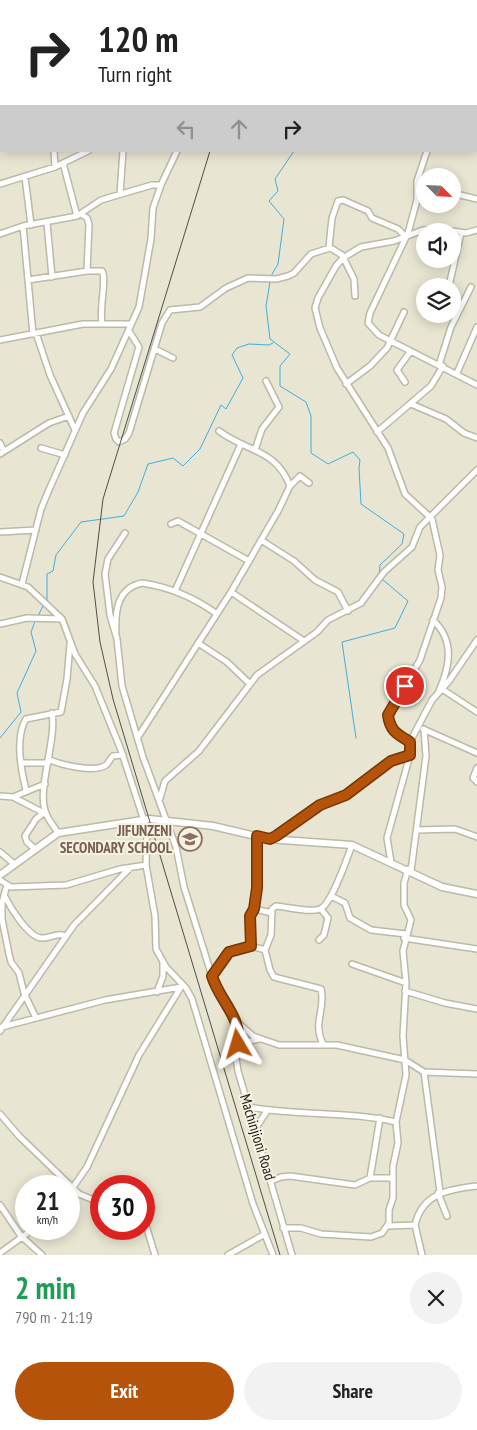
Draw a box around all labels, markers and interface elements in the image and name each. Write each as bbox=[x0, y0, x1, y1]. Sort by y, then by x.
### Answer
text: 120 m bbox=[98, 16, 179, 62]
icon: right bbox=[15, 20, 80, 85]
text: Turn right bbox=[98, 60, 172, 88]
icon: left bbox=[172, 115, 200, 143]
icon: ahead bbox=[225, 115, 253, 143]
icon: right bbox=[278, 115, 306, 143]
north arrow bbox=[416, 168, 461, 212]
map controls bbox=[416, 168, 461, 323]
button: sound bbox=[416, 223, 461, 268]
button: layers bbox=[416, 278, 461, 323]
pin bbox=[384, 665, 426, 707]
icon: arrive bbox=[391, 672, 419, 700]
place label: JIFUNZENI SECONDARY SCHOOL bbox=[60, 821, 173, 857]
school or university icon: JIFUNZENI SECONDARY SCHOOL bbox=[177, 826, 203, 852]
position arrow bbox=[211, 1017, 263, 1069]
street label: Machinjioni Road bbox=[236, 1092, 280, 1182]
speed limit sign: 30 bbox=[90, 1175, 155, 1240]
text: 21 bbox=[36, 1185, 59, 1217]
text: km/h bbox=[37, 1212, 58, 1227]
text: 2 min bbox=[15, 1268, 76, 1307]
button: close bbox=[410, 1272, 462, 1324]
text: 790 m · 21:19 bbox=[15, 1307, 93, 1327]
button: Exit bbox=[15, 1362, 234, 1420]
button: Share bbox=[244, 1362, 462, 1420]

